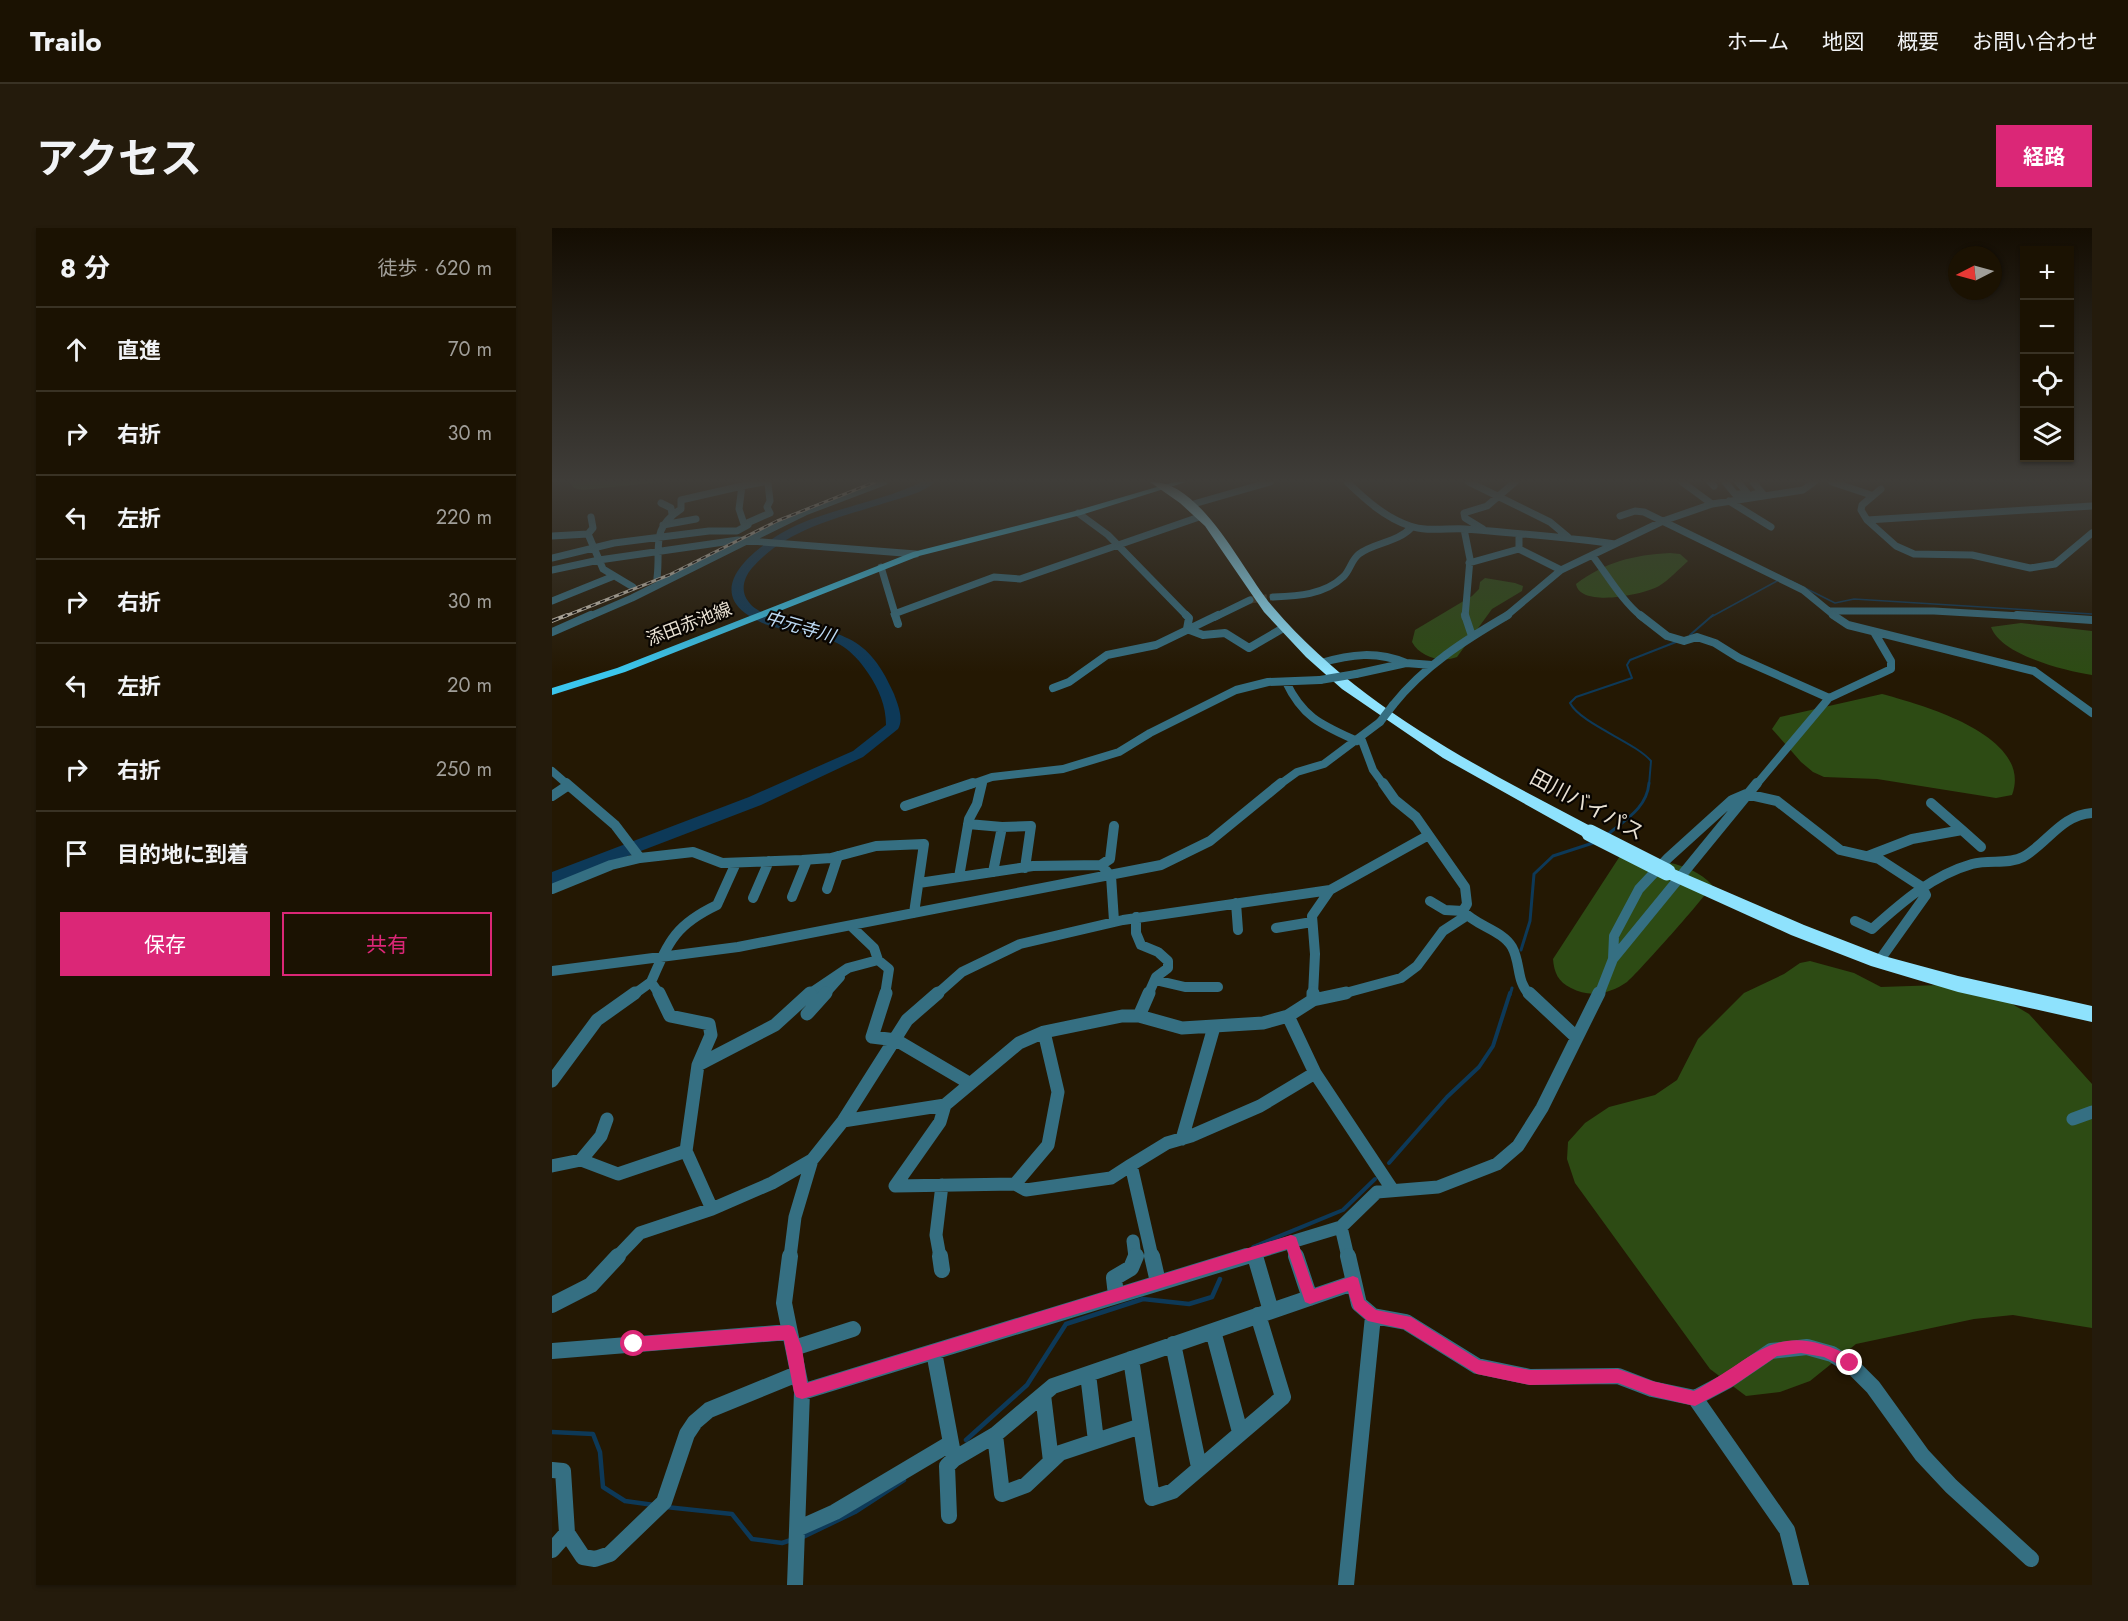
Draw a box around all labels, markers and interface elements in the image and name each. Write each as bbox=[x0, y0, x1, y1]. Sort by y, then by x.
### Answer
text: Trailo bbox=[30, 21, 102, 62]
text: ホーム bbox=[1727, 27, 1789, 57]
text: 地図 bbox=[1822, 27, 1864, 57]
text: 概要 bbox=[1897, 27, 1939, 57]
text: お問い合わせ bbox=[1972, 27, 2098, 57]
button: 経路 bbox=[1996, 125, 2092, 187]
text: アクセス bbox=[36, 128, 202, 189]
north arrow bbox=[1948, 246, 2002, 300]
map controls bbox=[2020, 246, 2074, 462]
button: + bbox=[2020, 246, 2074, 300]
text: 8 分 bbox=[60, 249, 110, 287]
text: 徒歩 · 620 m bbox=[378, 254, 492, 283]
button: − bbox=[2020, 300, 2074, 354]
icon: ahead bbox=[60, 333, 93, 366]
text: 直進 bbox=[117, 334, 161, 366]
text: 70 m bbox=[448, 335, 492, 364]
button: locate bbox=[2020, 354, 2074, 408]
button: layers bbox=[2020, 408, 2074, 462]
icon: right bbox=[60, 417, 93, 450]
text: 右折 bbox=[117, 418, 161, 450]
text: 30 m bbox=[447, 419, 492, 448]
icon: left bbox=[60, 501, 93, 534]
text: 左折 bbox=[117, 502, 161, 534]
text: 220 m bbox=[436, 503, 492, 532]
icon: right bbox=[60, 585, 93, 618]
text: 右折 bbox=[117, 586, 161, 618]
text: 30 m bbox=[447, 587, 492, 616]
street label: 添田赤池線 bbox=[642, 596, 736, 652]
water label: 中元寺川 bbox=[762, 605, 840, 650]
icon: left bbox=[60, 669, 93, 702]
text: 左折 bbox=[117, 670, 161, 702]
text: 20 m bbox=[447, 671, 492, 700]
icon: right bbox=[60, 753, 93, 786]
text: 右折 bbox=[117, 754, 161, 786]
text: 250 m bbox=[436, 755, 492, 784]
street label: 田川バイパス bbox=[1525, 762, 1649, 848]
icon: arrive bbox=[60, 837, 93, 870]
text: 目的地に到着 bbox=[117, 838, 249, 870]
button: 保存 bbox=[60, 912, 270, 976]
button: 共有 bbox=[282, 912, 492, 976]
route start bbox=[620, 1330, 646, 1356]
route end bbox=[1836, 1349, 1862, 1375]

